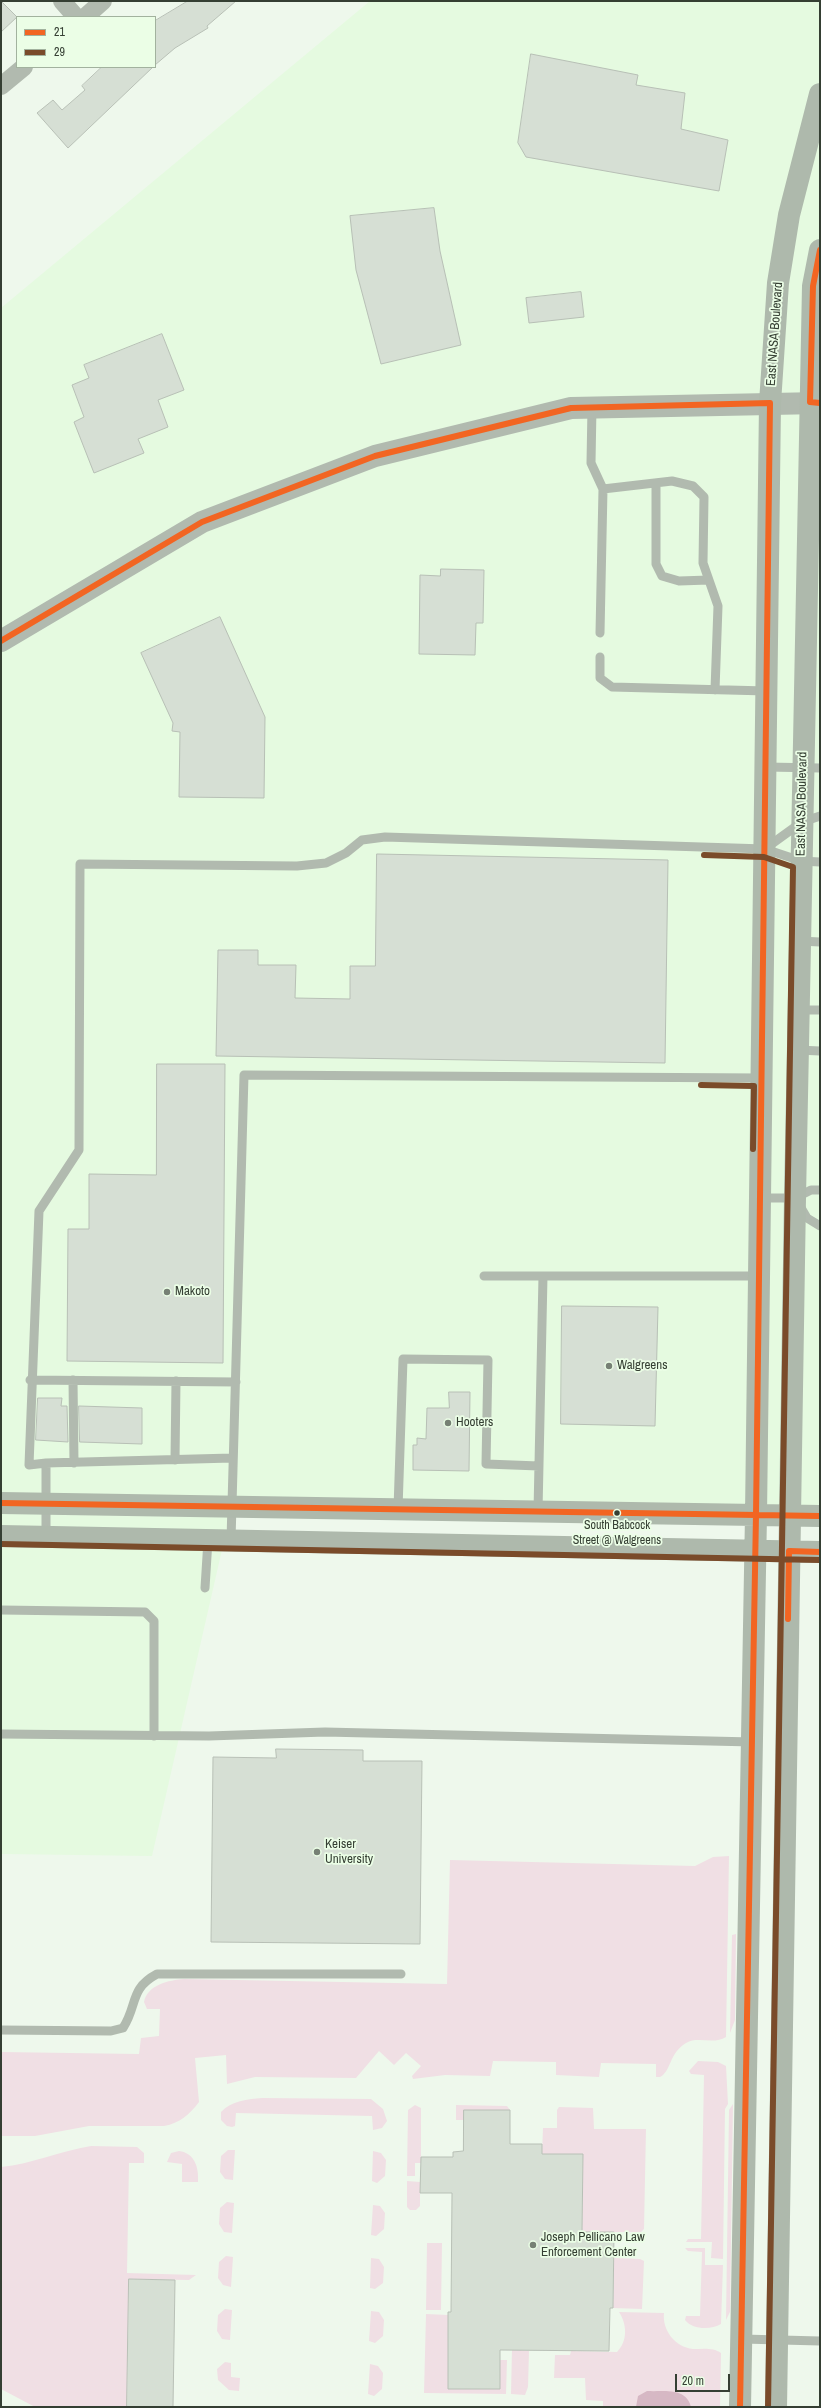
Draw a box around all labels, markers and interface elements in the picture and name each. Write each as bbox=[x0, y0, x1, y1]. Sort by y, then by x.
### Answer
legend bbox=[16, 16, 156, 68]
text: 21 bbox=[54, 24, 65, 40]
text: 29 bbox=[54, 44, 65, 60]
street label: East NASA Boulevard bbox=[764, 281, 786, 387]
street label: East NASA Boulevard bbox=[793, 752, 811, 856]
place label: Makoto bbox=[175, 1284, 210, 1300]
marker: Makoto bbox=[162, 1287, 172, 1297]
place label: Walgreens bbox=[617, 1358, 668, 1374]
marker: Walgreens bbox=[604, 1361, 614, 1371]
place label: Hooters bbox=[456, 1415, 493, 1431]
marker: Hooters bbox=[443, 1418, 453, 1428]
marker: South Babcock Street @ Walgreens bbox=[612, 1508, 622, 1518]
place label: South Babcock Street @ Walgreens bbox=[573, 1519, 661, 1547]
place label: Keiser University bbox=[325, 1837, 373, 1868]
marker: Keiser University bbox=[312, 1847, 322, 1857]
place label: Joseph Pellicano Law Enforcement Center bbox=[541, 2230, 645, 2261]
marker: Joseph Pellicano Law Enforcement Center bbox=[528, 2240, 538, 2250]
scale bar bbox=[677, 2366, 732, 2392]
text: 20 m bbox=[682, 2373, 704, 2389]

